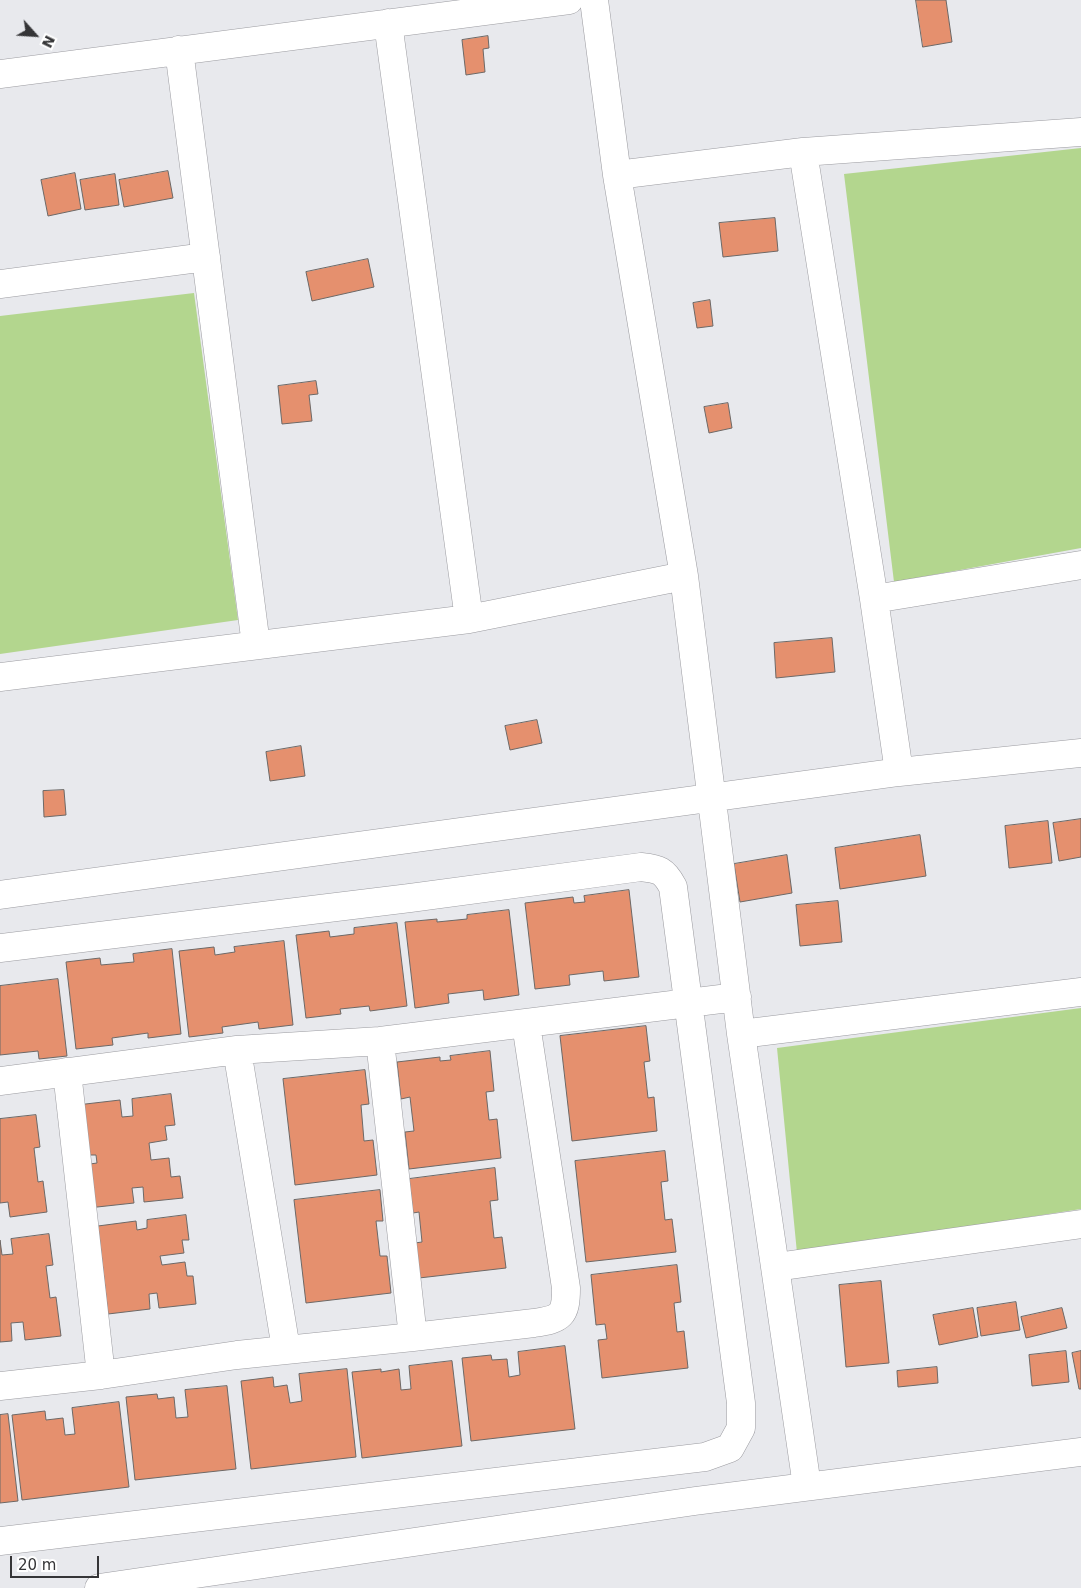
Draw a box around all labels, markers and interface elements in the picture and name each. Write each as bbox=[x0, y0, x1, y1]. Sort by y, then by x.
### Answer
north arrow bbox=[10, 10, 60, 60]
text: N bbox=[39, 33, 58, 50]
scale bar bbox=[12, 1546, 101, 1578]
text: 20 m bbox=[18, 1556, 56, 1574]

